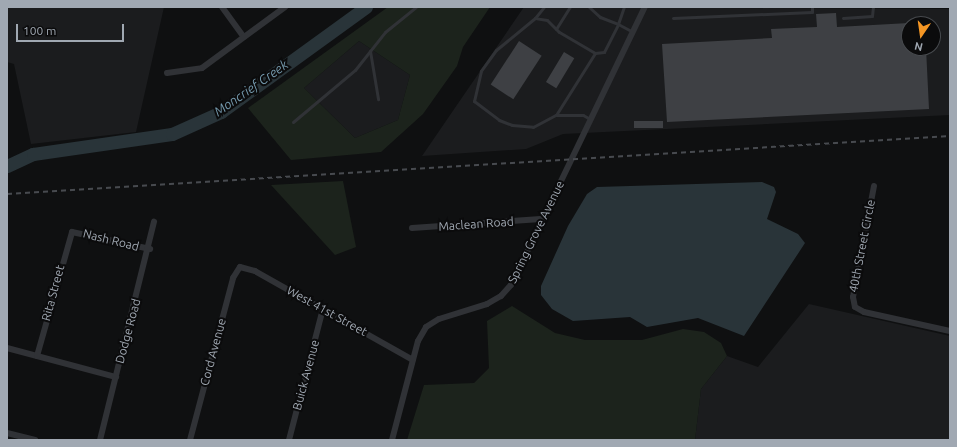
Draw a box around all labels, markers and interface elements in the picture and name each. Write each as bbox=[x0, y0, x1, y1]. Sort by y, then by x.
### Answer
scale bar bbox=[18, 16, 126, 42]
north arrow bbox=[901, 16, 941, 56]
text: 100 m bbox=[23, 24, 56, 37]
text: N bbox=[913, 40, 924, 53]
water label: Moncrief Creek bbox=[211, 57, 291, 119]
street label: Spring Grove Avenue bbox=[505, 178, 567, 286]
street label: 40th Street Circle bbox=[846, 198, 878, 294]
street label: Maclean Road bbox=[438, 214, 514, 234]
street label: Nash Road bbox=[82, 226, 140, 254]
street label: Rita Street bbox=[39, 263, 67, 323]
street label: West 41st Street bbox=[284, 283, 370, 339]
street label: Dodge Road bbox=[112, 297, 144, 365]
street label: Cord Avenue bbox=[197, 317, 229, 387]
street label: Buick Avenue bbox=[290, 338, 322, 412]

